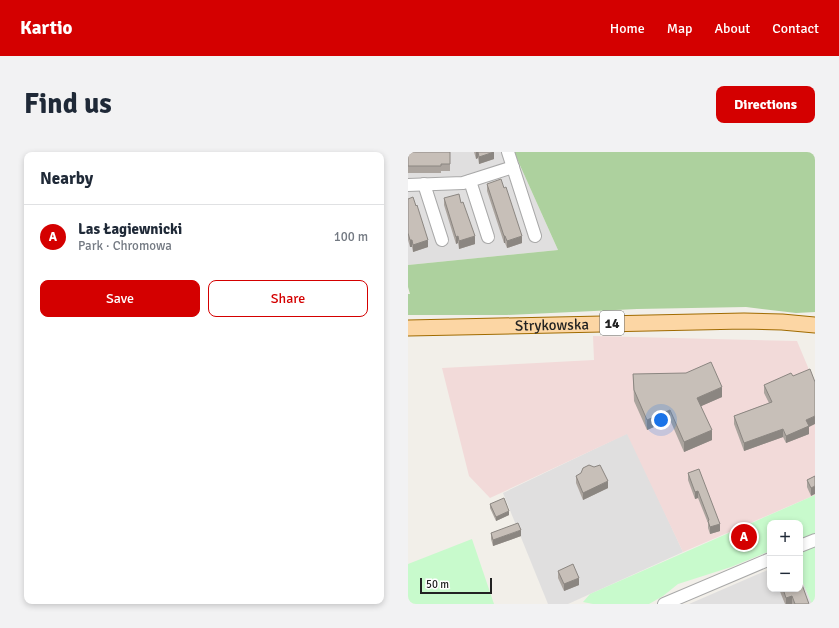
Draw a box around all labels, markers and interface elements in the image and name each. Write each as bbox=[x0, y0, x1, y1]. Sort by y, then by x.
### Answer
text: Kartio bbox=[20, 16, 73, 40]
text: Home bbox=[610, 20, 645, 37]
text: Map bbox=[667, 20, 692, 37]
text: About bbox=[714, 20, 750, 37]
text: Contact bbox=[772, 20, 819, 37]
button: Directions bbox=[716, 86, 815, 123]
text: Find us bbox=[24, 87, 112, 121]
text: Nearby bbox=[40, 168, 93, 189]
text: Las Łagiewnicki bbox=[78, 220, 182, 238]
text: A bbox=[49, 229, 57, 245]
text: 100 m bbox=[334, 229, 368, 245]
text: Park · Chromowa bbox=[78, 238, 172, 254]
button: Save bbox=[40, 280, 200, 317]
button: Share bbox=[208, 280, 368, 317]
road number: 14 bbox=[600, 311, 624, 335]
street label: Strykowska bbox=[515, 315, 589, 335]
your location bbox=[651, 410, 671, 430]
map controls bbox=[767, 520, 803, 592]
button: + bbox=[767, 520, 803, 556]
pin: A bbox=[731, 522, 757, 552]
button: − bbox=[767, 556, 803, 592]
scale bar bbox=[420, 576, 492, 595]
text: 50 m bbox=[426, 578, 449, 591]

